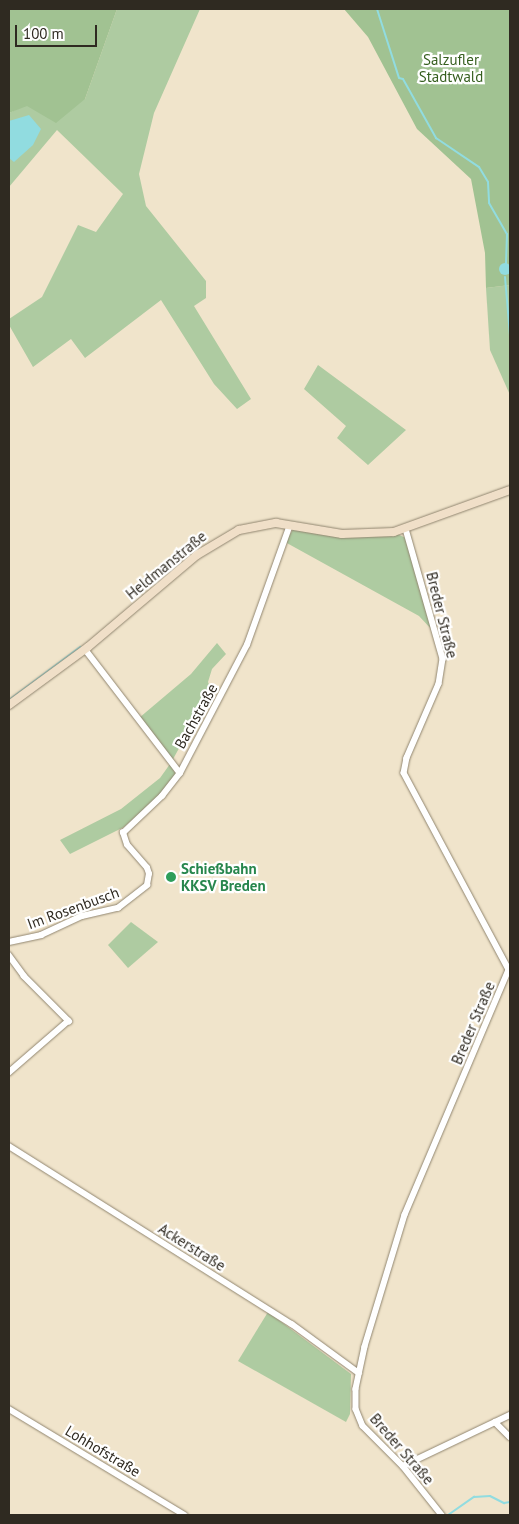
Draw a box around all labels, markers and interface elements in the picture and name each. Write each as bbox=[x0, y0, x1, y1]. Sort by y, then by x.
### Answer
scale bar bbox=[18, 15, 100, 47]
text: 100 m bbox=[23, 24, 64, 43]
park label: Salzufler Stadtwald bbox=[419, 50, 483, 85]
street label: Heldmanstraße bbox=[122, 527, 210, 603]
street label: Breder Straße bbox=[423, 570, 461, 660]
street label: Bachstraße bbox=[171, 680, 221, 752]
place label: Schießbahn KKSV Breden bbox=[181, 859, 266, 894]
marker: Schießbahn KKSV Breden bbox=[165, 871, 177, 883]
street label: Im Rosenbusch bbox=[25, 883, 121, 933]
street label: Breder Straße bbox=[447, 979, 499, 1067]
street label: Ackerstraße bbox=[155, 1219, 229, 1275]
street label: Breder Straße bbox=[366, 1410, 438, 1488]
street label: Lohhofstraße bbox=[62, 1422, 144, 1480]

